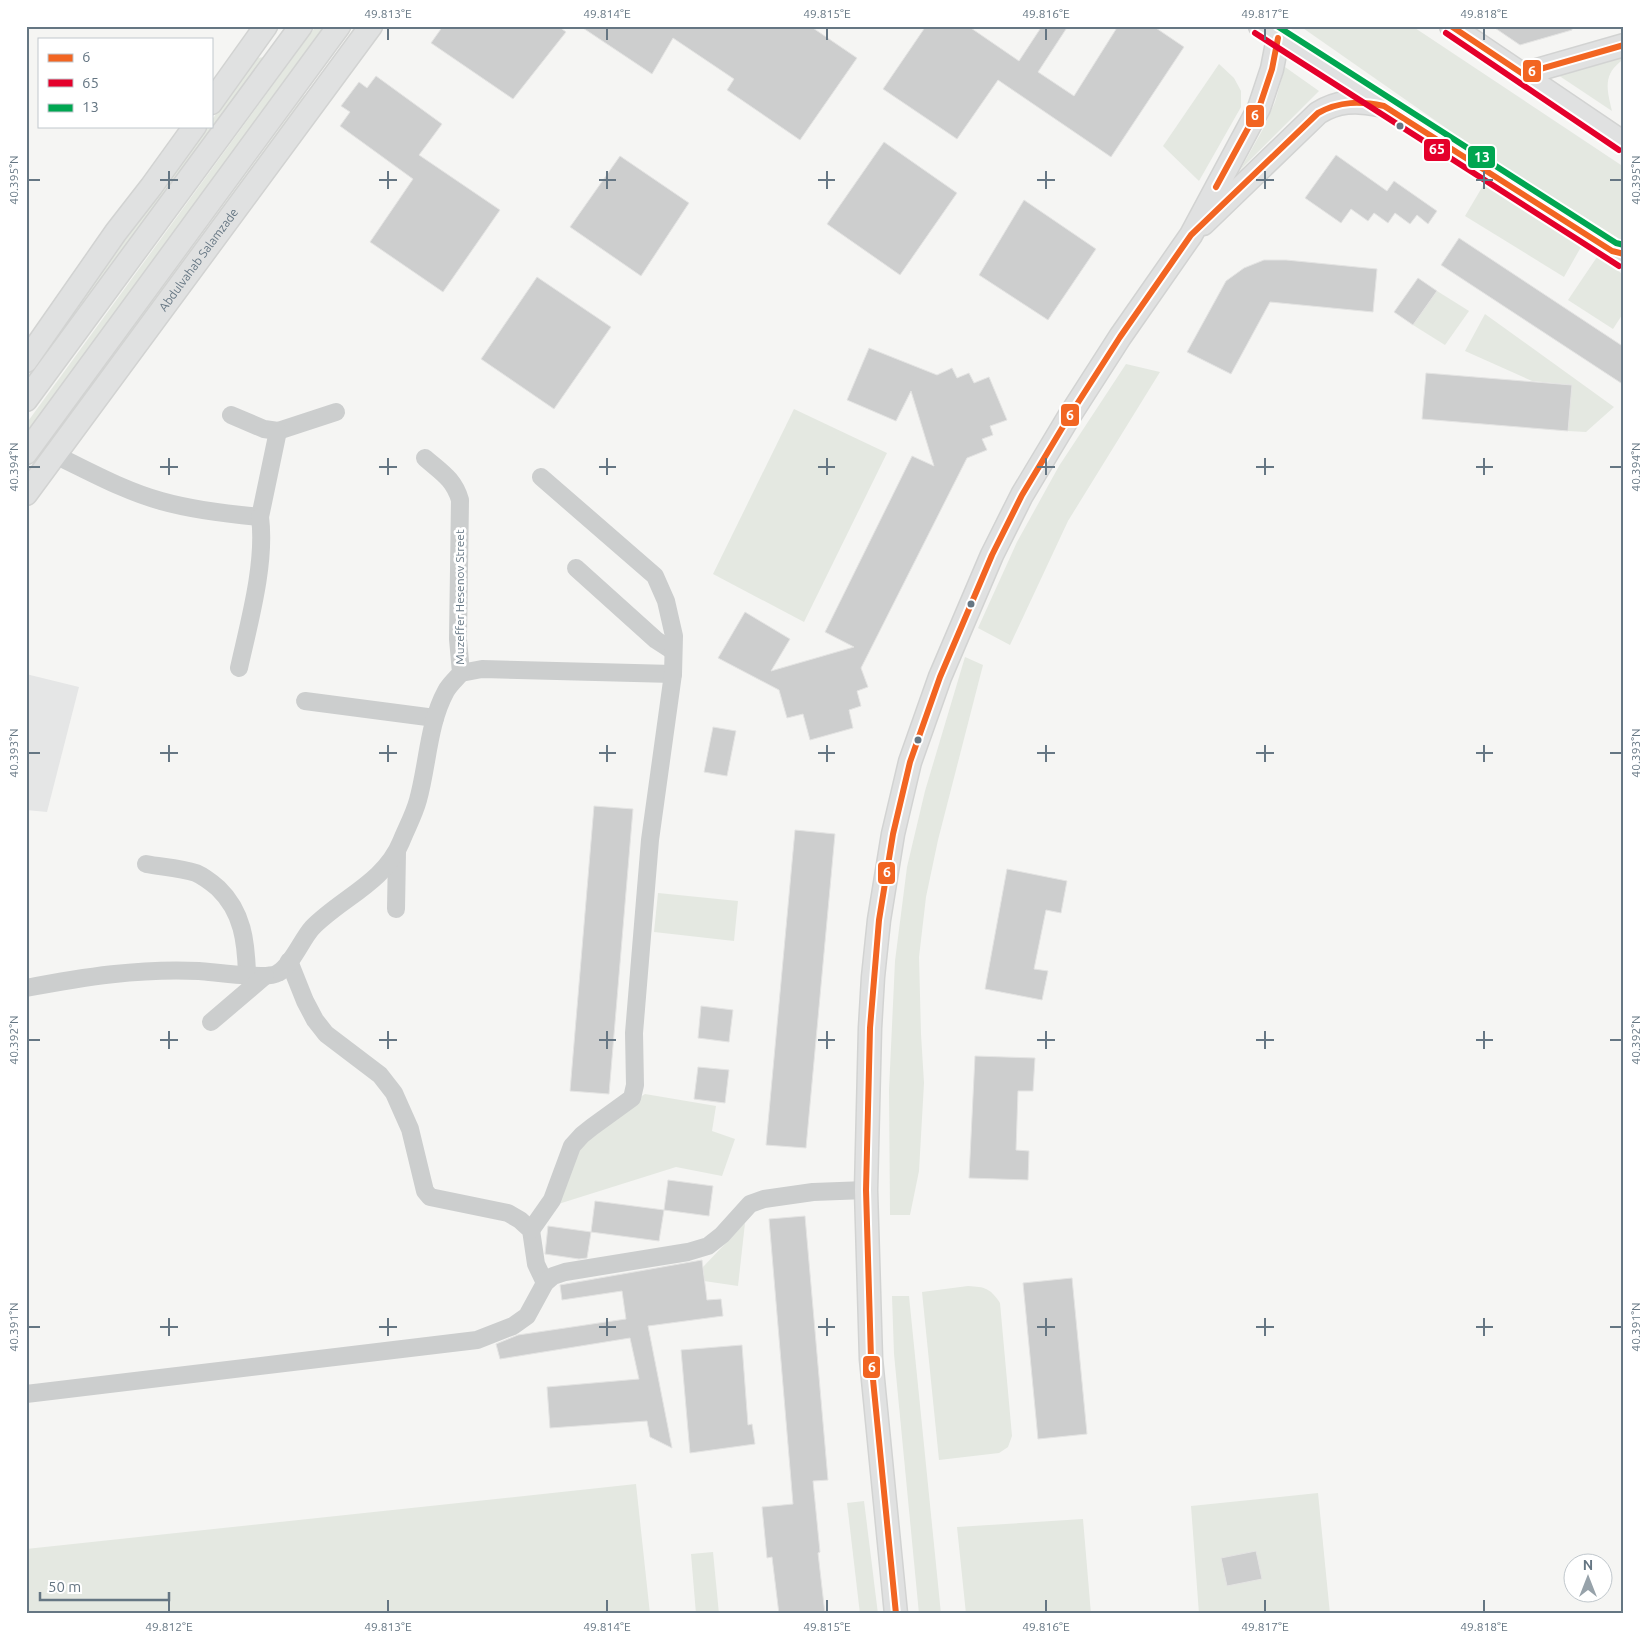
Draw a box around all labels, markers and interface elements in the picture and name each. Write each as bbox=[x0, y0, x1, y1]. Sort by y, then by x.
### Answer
text: 49.813°E bbox=[364, 7, 412, 20]
text: 49.814°E bbox=[583, 7, 631, 20]
text: 49.815°E bbox=[803, 7, 851, 20]
text: 49.816°E bbox=[1022, 7, 1070, 20]
text: 49.817°E bbox=[1241, 7, 1289, 20]
text: 49.818°E bbox=[1460, 7, 1508, 20]
legend bbox=[38, 38, 212, 128]
text: 6 bbox=[82, 48, 90, 65]
line badge: 6 bbox=[1522, 59, 1542, 83]
text: 6 bbox=[1528, 63, 1536, 79]
text: 65 bbox=[82, 74, 99, 91]
text: 13 bbox=[82, 98, 99, 115]
line badge: 6 bbox=[1245, 104, 1265, 128]
text: 6 bbox=[1251, 107, 1259, 123]
unlabelled marker bbox=[1395, 121, 1405, 131]
line badge: 65 bbox=[1423, 138, 1451, 162]
text: 65 bbox=[1429, 141, 1445, 157]
line badge: 13 bbox=[1467, 145, 1496, 169]
text: 13 bbox=[1474, 149, 1490, 165]
text: 40.395°N bbox=[7, 155, 20, 205]
text: 40.395°N bbox=[1629, 155, 1642, 205]
street label: Abdulvahab Salamzade bbox=[156, 206, 240, 313]
line badge: 6 bbox=[1060, 403, 1080, 427]
text: 6 bbox=[1066, 407, 1074, 423]
text: 40.394°N bbox=[7, 442, 20, 492]
text: 40.394°N bbox=[1629, 442, 1642, 492]
street label: Muzеffеr Hеsеnov Street bbox=[453, 529, 466, 665]
unlabelled marker bbox=[966, 599, 976, 609]
text: 40.393°N bbox=[7, 728, 20, 778]
text: 40.393°N bbox=[1629, 728, 1642, 778]
unlabelled marker bbox=[913, 735, 923, 745]
line badge: 6 bbox=[877, 861, 896, 885]
text: 6 bbox=[883, 864, 891, 880]
text: 40.392°N bbox=[7, 1015, 20, 1065]
text: 40.392°N bbox=[1629, 1015, 1642, 1065]
text: 40.391°N bbox=[7, 1302, 20, 1352]
text: 40.391°N bbox=[1629, 1302, 1642, 1352]
line badge: 6 bbox=[862, 1355, 881, 1379]
text: 6 bbox=[868, 1359, 876, 1375]
north arrow bbox=[1562, 1552, 1612, 1602]
text: N bbox=[1583, 1557, 1593, 1573]
scale bar bbox=[40, 1570, 169, 1602]
text: 50 m bbox=[48, 1578, 81, 1595]
text: 49.812°E bbox=[145, 1620, 193, 1633]
text: 49.813°E bbox=[364, 1620, 412, 1633]
text: 49.814°E bbox=[583, 1620, 631, 1633]
text: 49.815°E bbox=[803, 1620, 851, 1633]
text: 49.816°E bbox=[1022, 1620, 1070, 1633]
text: 49.817°E bbox=[1241, 1620, 1289, 1633]
text: 49.818°E bbox=[1460, 1620, 1508, 1633]

